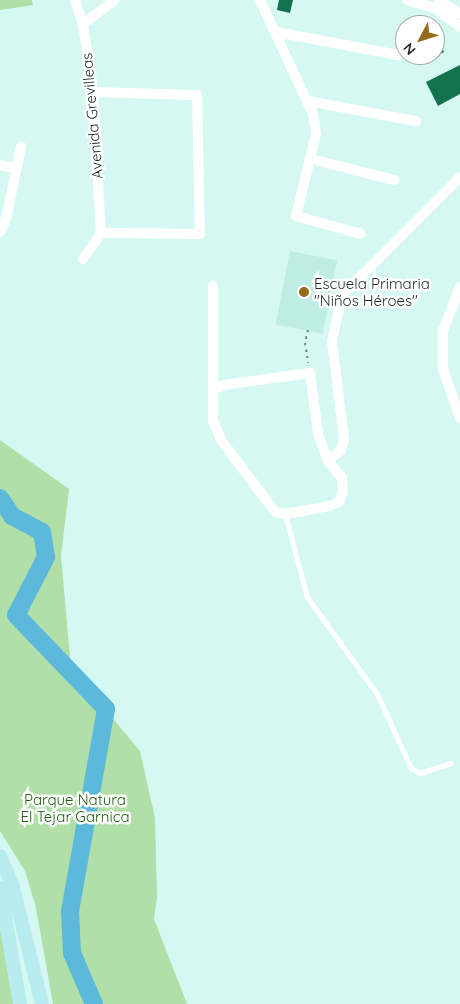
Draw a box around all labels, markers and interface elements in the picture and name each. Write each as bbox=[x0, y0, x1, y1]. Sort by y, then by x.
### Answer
north arrow bbox=[395, 15, 445, 65]
text: N bbox=[399, 39, 419, 59]
street label: Avenida Grevilleas bbox=[78, 52, 106, 180]
place label: Escuela Primaria ''Niños Héroes'' bbox=[314, 274, 430, 309]
marker: Escuela Primaria ''Niños Héroes'' bbox=[298, 286, 310, 298]
park label: Parque Natura El Tejar Garnica bbox=[20, 790, 130, 825]

